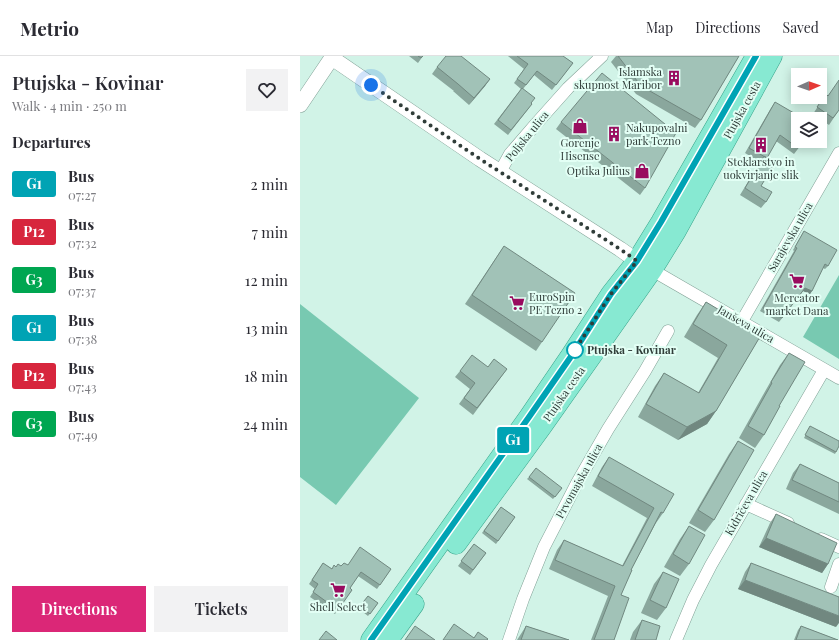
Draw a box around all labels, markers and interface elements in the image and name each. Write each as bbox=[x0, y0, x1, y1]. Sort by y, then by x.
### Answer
text: Metrio bbox=[20, 15, 79, 41]
text: Map bbox=[646, 18, 673, 37]
text: Directions bbox=[695, 18, 761, 37]
text: Saved bbox=[783, 18, 819, 37]
place label: Islamska skupnost Maribor bbox=[574, 64, 663, 92]
north arrow bbox=[791, 68, 827, 104]
map controls bbox=[791, 68, 827, 148]
text: Ptujska - Kovinar bbox=[12, 69, 163, 95]
button: heart bbox=[246, 69, 288, 111]
building icon: Islamska skupnost Maribor bbox=[665, 69, 683, 87]
your location bbox=[361, 75, 381, 95]
street label: Ptujska cesta bbox=[720, 78, 764, 141]
text: Walk · 4 min · 250 m bbox=[12, 97, 127, 114]
street label: Poljska ulica bbox=[502, 107, 552, 164]
button: layers bbox=[791, 112, 827, 148]
shop icon: Gorenje Hisense bbox=[571, 117, 589, 135]
place label: Nakupovalni park Tezno bbox=[626, 120, 688, 148]
building icon: Nakupovalni park Tezno bbox=[605, 125, 623, 143]
text: Departures bbox=[12, 132, 91, 152]
place label: Gorenje Hisense bbox=[560, 135, 600, 163]
building icon: Steklarstvo in uokvirjanje slik bbox=[752, 136, 770, 154]
place label: Steklarstvo in uokvirjanje slik bbox=[723, 154, 799, 182]
shop icon: Optika Julius bbox=[633, 162, 651, 180]
place label: Optika Julius bbox=[567, 163, 630, 178]
text: Bus bbox=[68, 166, 94, 186]
text: G1 bbox=[26, 174, 42, 193]
text: 2 min bbox=[250, 174, 288, 194]
text: 07:27 bbox=[68, 186, 96, 203]
street label: Sarajevska ulica bbox=[764, 199, 816, 274]
text: Bus bbox=[68, 214, 94, 234]
text: P12 bbox=[23, 222, 45, 241]
text: 7 min bbox=[252, 222, 288, 242]
text: 07:32 bbox=[68, 234, 97, 251]
text: Bus bbox=[68, 262, 94, 282]
text: G3 bbox=[25, 270, 43, 289]
text: 12 min bbox=[245, 270, 288, 290]
supermarket icon: Mercator market Dana bbox=[788, 272, 806, 290]
text: 07:37 bbox=[68, 282, 96, 299]
place label: EuroSpin PE Tezno 2 bbox=[529, 289, 582, 317]
place label: Mercator market Dana bbox=[765, 290, 829, 318]
supermarket icon: EuroSpin PE Tezno 2 bbox=[508, 294, 526, 312]
street label: Janševa ulica bbox=[714, 301, 778, 346]
text: Bus bbox=[68, 310, 94, 330]
text: G1 bbox=[26, 318, 42, 337]
text: 13 min bbox=[246, 318, 288, 338]
text: 07:38 bbox=[68, 330, 97, 347]
marker: Ptujska - Kovinar bbox=[566, 341, 584, 359]
place label: Ptujska - Kovinar bbox=[587, 342, 677, 357]
text: Bus bbox=[68, 358, 94, 378]
street label: Ptujska cesta bbox=[539, 363, 588, 424]
text: P12 bbox=[23, 366, 45, 385]
text: 18 min bbox=[244, 366, 288, 386]
text: 07:43 bbox=[68, 378, 97, 395]
text: Bus bbox=[68, 406, 94, 426]
text: G3 bbox=[25, 414, 43, 433]
text: 24 min bbox=[243, 414, 288, 434]
text: 07:49 bbox=[68, 426, 98, 443]
line badge: G1 bbox=[495, 427, 531, 453]
text: G1 bbox=[505, 430, 521, 449]
street label: Prvomajska ulica bbox=[552, 440, 606, 521]
street label: Kidričeva ulica bbox=[721, 467, 771, 538]
supermarket icon: Shell Select bbox=[329, 581, 347, 599]
button: Directions bbox=[12, 586, 146, 632]
button: Tickets bbox=[154, 586, 288, 632]
place label: Shell Select bbox=[310, 599, 366, 614]

